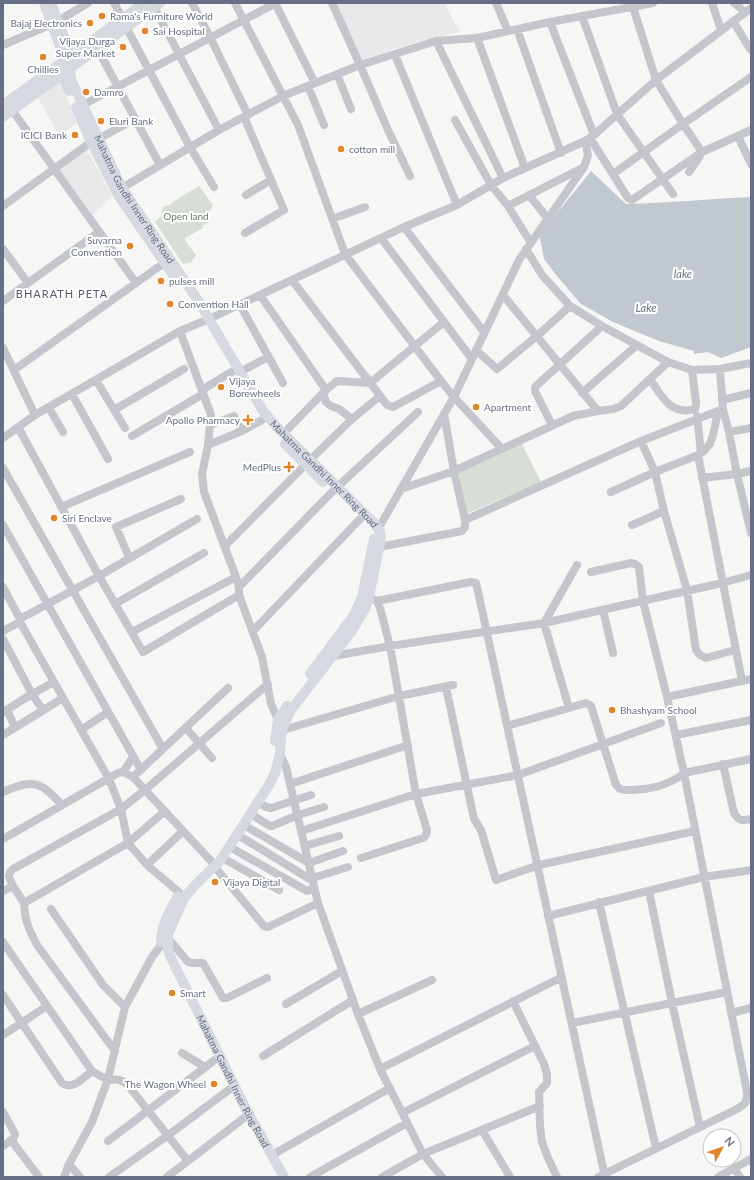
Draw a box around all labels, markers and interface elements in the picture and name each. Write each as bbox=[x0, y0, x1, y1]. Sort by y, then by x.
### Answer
place label: Rama's Furniture World bbox=[110, 10, 213, 22]
marker: Rama's Furniture World bbox=[97, 11, 107, 21]
place label: Bajaj Electronics bbox=[10, 17, 82, 29]
marker: Bajaj Electronics bbox=[85, 18, 95, 28]
place label: Sai Hospital bbox=[153, 25, 205, 37]
marker: Sai Hospital bbox=[140, 26, 150, 36]
place label: Vijaya Durga Super Market bbox=[56, 35, 115, 59]
marker: Vijaya Durga Super Market bbox=[118, 42, 128, 52]
marker: Chillies bbox=[38, 52, 48, 62]
place label: Chillies bbox=[27, 63, 59, 75]
place label: Damro bbox=[94, 86, 124, 98]
marker: Damro bbox=[81, 87, 91, 97]
place label: Eluri Bank bbox=[109, 115, 154, 127]
marker: Eluri Bank bbox=[96, 116, 106, 126]
place label: ICICI Bank bbox=[21, 129, 68, 141]
marker: ICICI Bank bbox=[70, 130, 80, 140]
street label: Mahatma Gandhi Inner Ring Road bbox=[92, 133, 177, 266]
place label: cotton mill bbox=[349, 143, 395, 155]
marker: cotton mill bbox=[336, 144, 346, 154]
park label: Open land bbox=[163, 210, 209, 222]
place label: Suvarna Convention bbox=[71, 234, 122, 258]
marker: Suvarna Convention bbox=[125, 241, 135, 251]
water label: lake bbox=[674, 267, 692, 280]
place label: pulses mill bbox=[169, 275, 214, 287]
marker: pulses mill bbox=[156, 276, 166, 286]
district label: BHARATH PETA bbox=[16, 287, 108, 300]
place label: Convention Hall bbox=[178, 298, 249, 310]
marker: Convention Hall bbox=[165, 299, 175, 309]
water label: Lake bbox=[636, 301, 656, 314]
place label: Vijaya Borewheels bbox=[229, 375, 280, 399]
marker: Vijaya Borewheels bbox=[216, 382, 226, 392]
place label: Apartment bbox=[484, 401, 532, 413]
marker: Apartment bbox=[471, 402, 481, 412]
place label: Apollo Pharmacy bbox=[166, 414, 241, 426]
marker: Apollo Pharmacy bbox=[243, 415, 253, 425]
street label: Mahatma Gandhi Inner Ring Road bbox=[268, 418, 381, 529]
place label: MedPlus bbox=[243, 461, 281, 473]
marker: MedPlus bbox=[284, 462, 294, 472]
place label: Siri Enclave bbox=[62, 512, 112, 524]
marker: Siri Enclave bbox=[49, 513, 59, 523]
place label: Bhashyam School bbox=[620, 704, 697, 716]
marker: Bhashyam School bbox=[607, 705, 617, 715]
place label: Vijaya Digital bbox=[223, 876, 280, 888]
marker: Vijaya Digital bbox=[210, 877, 220, 887]
place label: Smart bbox=[180, 987, 206, 999]
marker: Smart bbox=[167, 988, 177, 998]
street label: Mahatma Gandhi Inner Ring Road bbox=[194, 1013, 272, 1149]
place label: The Wagon Wheel bbox=[125, 1078, 206, 1090]
marker: The Wagon Wheel bbox=[209, 1079, 219, 1089]
north arrow bbox=[702, 1128, 742, 1168]
text: N bbox=[722, 1134, 738, 1149]

